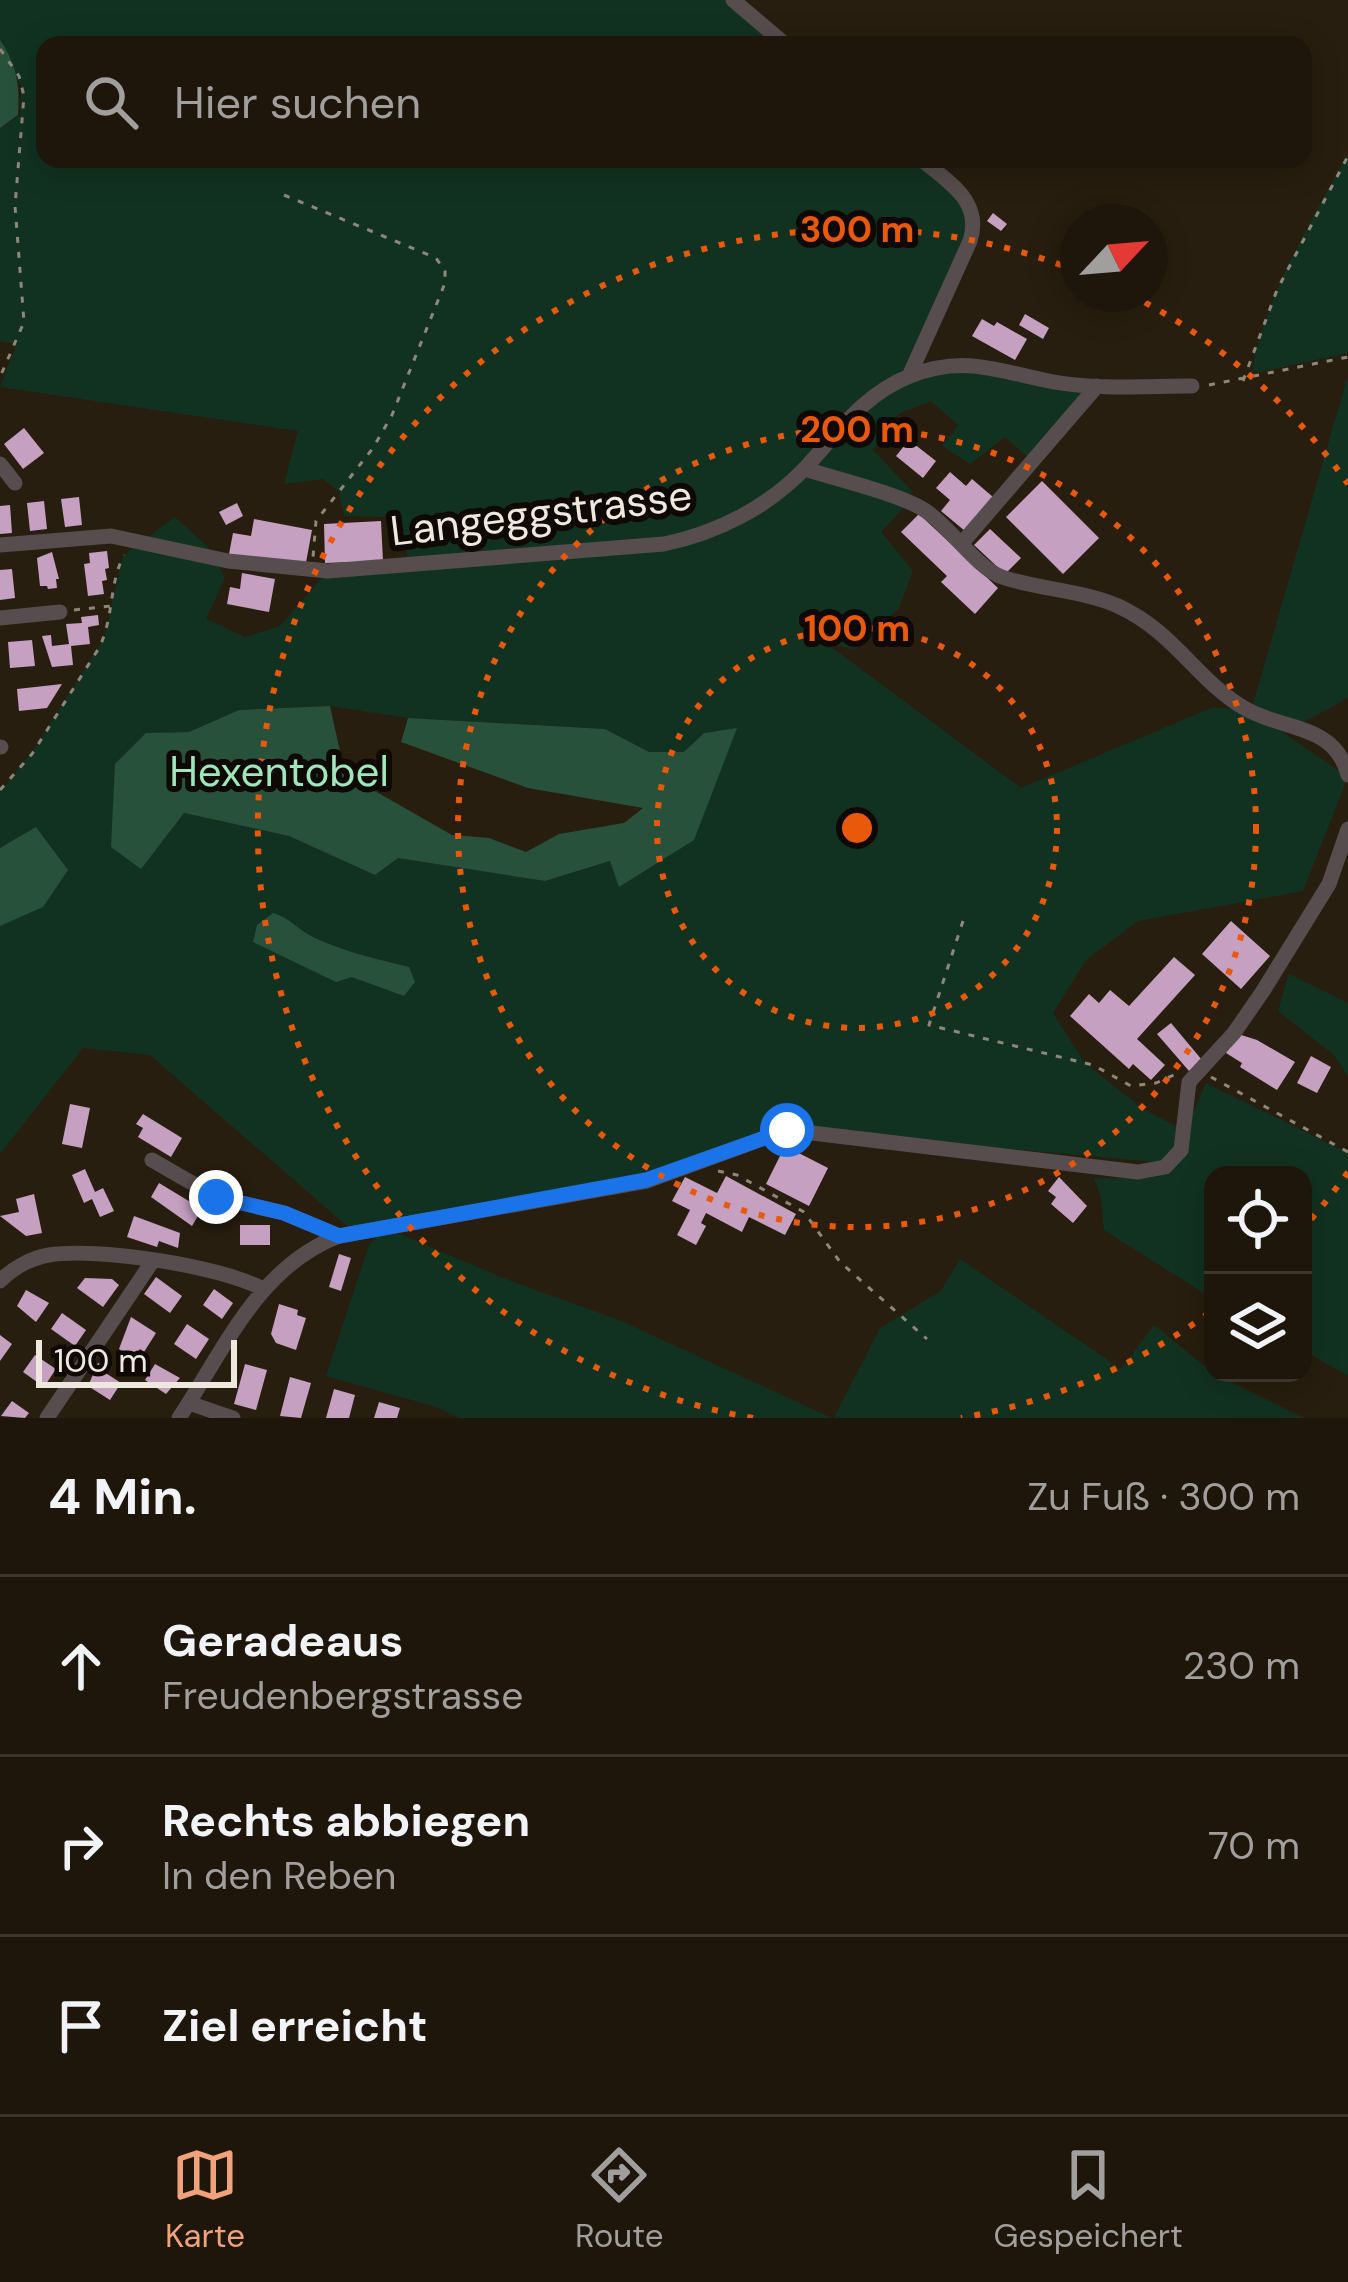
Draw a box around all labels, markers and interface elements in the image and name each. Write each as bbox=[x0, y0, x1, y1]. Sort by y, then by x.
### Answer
search box bbox=[36, 36, 1312, 168]
icon: search bbox=[78, 69, 144, 135]
text: Hier suchen bbox=[174, 73, 421, 132]
north arrow bbox=[1060, 204, 1168, 312]
text: 300 m bbox=[800, 206, 914, 253]
text: 200 m bbox=[800, 406, 914, 453]
street label: Langeggstrasse bbox=[387, 467, 695, 559]
text: 100 m bbox=[804, 605, 910, 652]
park label: Hexentobel bbox=[169, 744, 389, 799]
centre of rings bbox=[836, 807, 878, 849]
route start bbox=[760, 1103, 814, 1157]
map controls bbox=[1204, 1166, 1312, 1382]
button: locate bbox=[1204, 1166, 1312, 1274]
route end bbox=[189, 1170, 243, 1224]
button: layers bbox=[1204, 1274, 1312, 1382]
scale bar bbox=[36, 1334, 237, 1387]
text: 100 m bbox=[54, 1339, 148, 1382]
text: 4 Min. bbox=[48, 1463, 197, 1530]
text: Zu Fuß · 300 m bbox=[1027, 1471, 1300, 1522]
text: Geradeaus bbox=[162, 1611, 403, 1670]
icon: ahead bbox=[48, 1633, 114, 1699]
text: 230 m bbox=[1183, 1640, 1300, 1691]
text: Freudenbergstrasse bbox=[162, 1670, 523, 1721]
text: Rechts abbiegen bbox=[162, 1791, 530, 1850]
icon: right bbox=[48, 1813, 114, 1879]
text: 70 m bbox=[1208, 1820, 1300, 1871]
text: In den Reben bbox=[162, 1850, 396, 1901]
icon: arrive bbox=[48, 1993, 114, 2059]
text: Ziel erreicht bbox=[162, 1996, 428, 2055]
tab: Karte bbox=[165, 2142, 245, 2257]
tab: Route bbox=[575, 2142, 663, 2257]
tab: Gespeichert bbox=[994, 2142, 1183, 2257]

